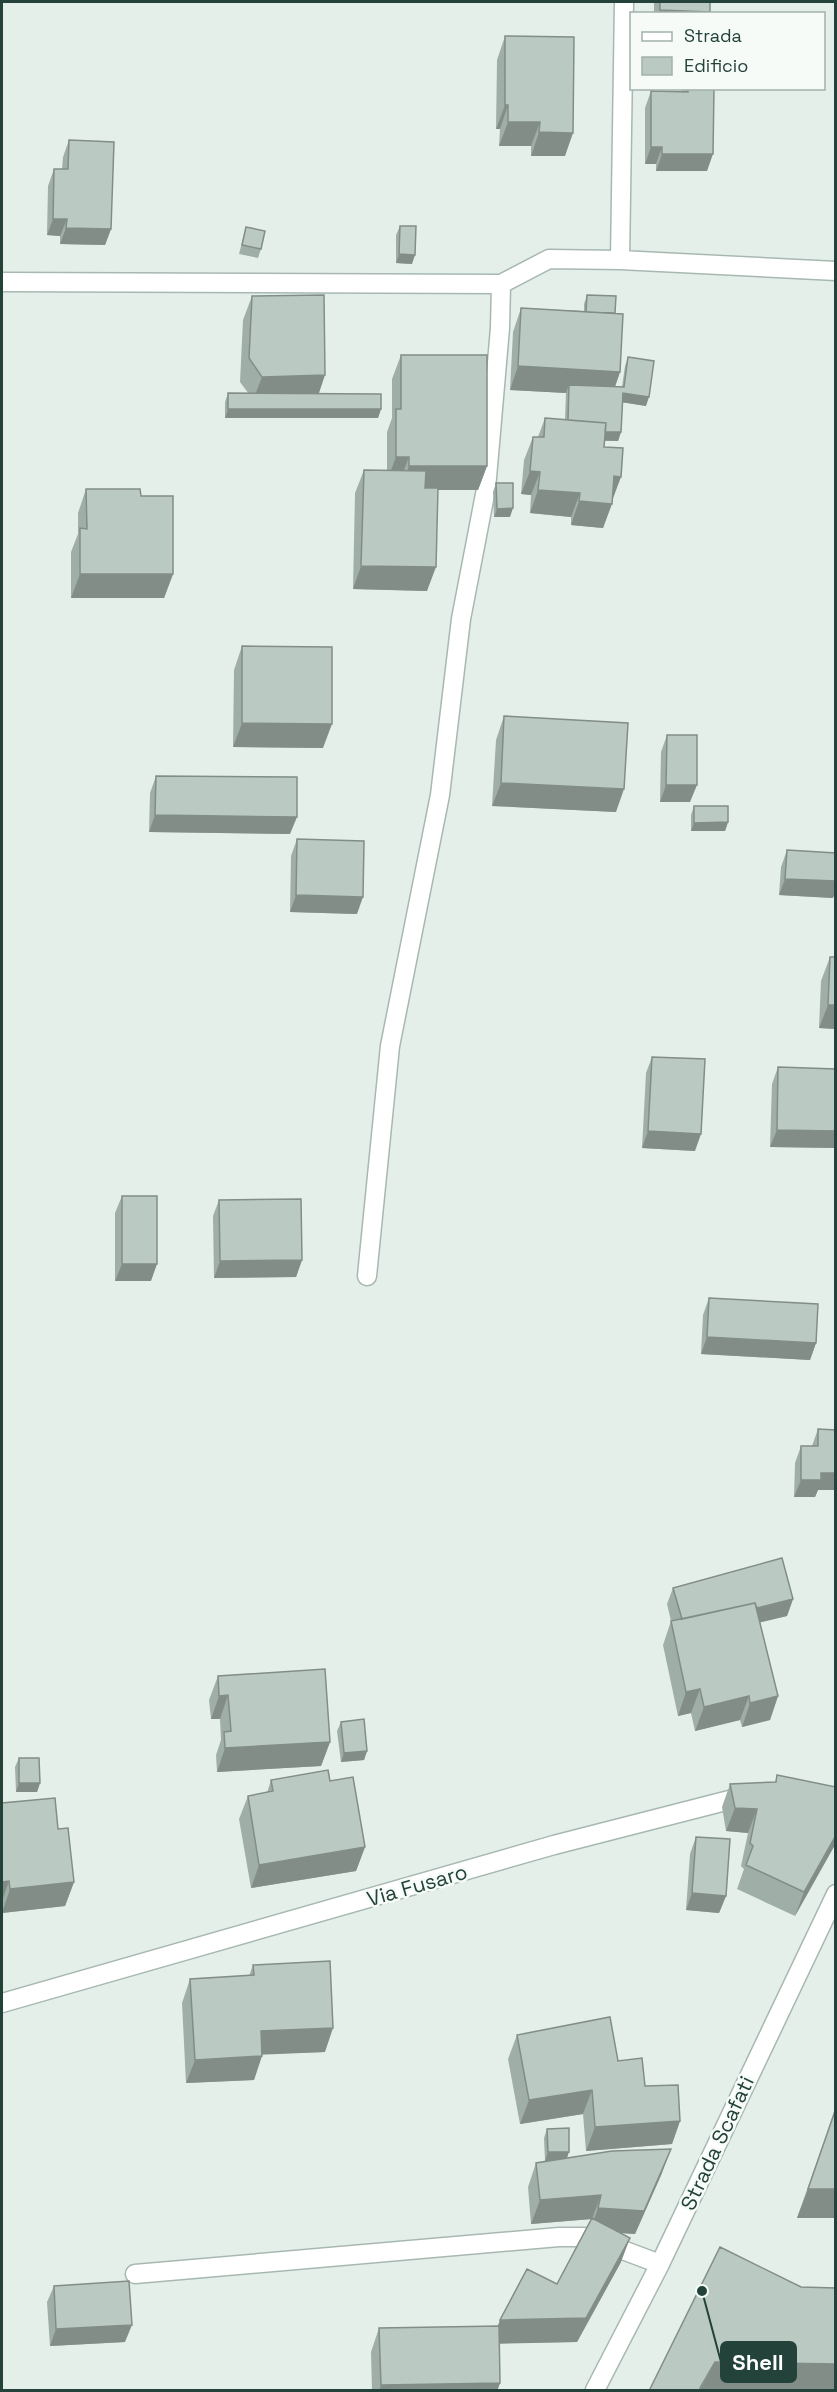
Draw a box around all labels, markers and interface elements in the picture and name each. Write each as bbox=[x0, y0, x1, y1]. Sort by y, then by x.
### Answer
legend bbox=[630, 12, 825, 90]
text: Strada bbox=[684, 24, 742, 47]
text: Edificio bbox=[684, 54, 748, 77]
street label: Via Fusaro bbox=[364, 1858, 470, 1912]
street label: Strada Scafati bbox=[674, 2072, 760, 2214]
callout: Shell bbox=[721, 2342, 796, 2382]
text: Shell bbox=[732, 2348, 784, 2376]

